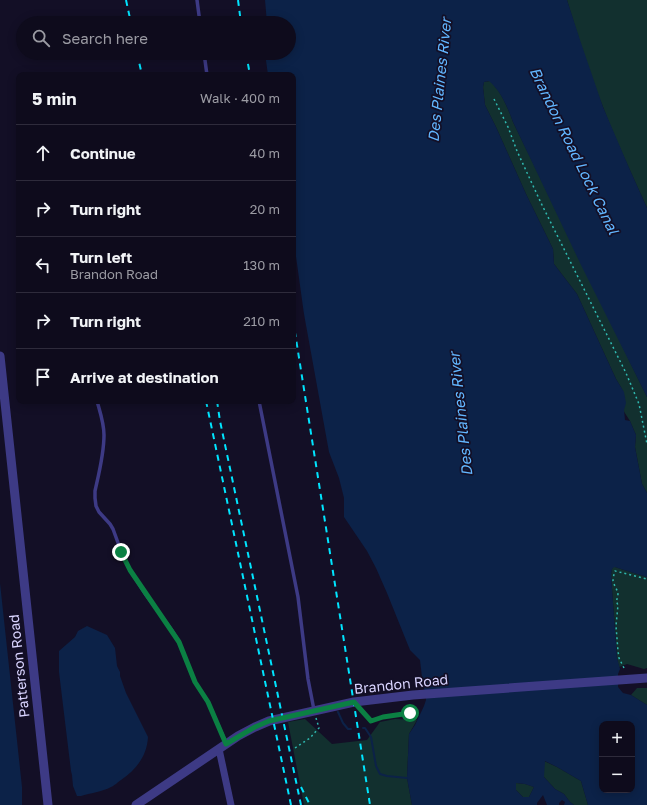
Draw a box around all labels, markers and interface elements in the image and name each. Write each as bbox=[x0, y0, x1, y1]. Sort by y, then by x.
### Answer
water label: Des Plaines River bbox=[424, 15, 455, 143]
search box bbox=[16, 16, 296, 60]
icon: search bbox=[30, 27, 52, 49]
text: Search here bbox=[62, 29, 148, 47]
water label: Brandon Road Lock Canal bbox=[526, 64, 624, 238]
text: 5 min bbox=[32, 88, 76, 109]
text: Walk · 400 m bbox=[200, 90, 280, 106]
icon: ahead bbox=[32, 142, 54, 164]
text: Continue bbox=[70, 144, 136, 162]
text: 40 m bbox=[249, 145, 280, 161]
icon: right bbox=[32, 198, 54, 220]
text: Turn right bbox=[70, 200, 141, 218]
text: 20 m bbox=[250, 201, 280, 217]
text: Turn left bbox=[70, 248, 132, 266]
icon: left bbox=[32, 254, 54, 276]
text: 130 m bbox=[243, 257, 280, 273]
text: Brandon Road bbox=[70, 266, 158, 282]
icon: right bbox=[32, 310, 54, 332]
text: Turn right bbox=[70, 312, 141, 330]
text: 210 m bbox=[243, 313, 280, 329]
water label: Des Plaines River bbox=[444, 349, 475, 477]
icon: arrive bbox=[32, 366, 54, 388]
text: Arrive at destination bbox=[70, 368, 219, 386]
route end bbox=[112, 543, 130, 561]
street label: Patterson Road bbox=[5, 614, 32, 718]
street label: Brandon Road bbox=[353, 670, 449, 697]
route start bbox=[401, 704, 419, 722]
map controls bbox=[599, 721, 635, 793]
button: + bbox=[599, 721, 635, 757]
button: − bbox=[599, 757, 635, 793]

